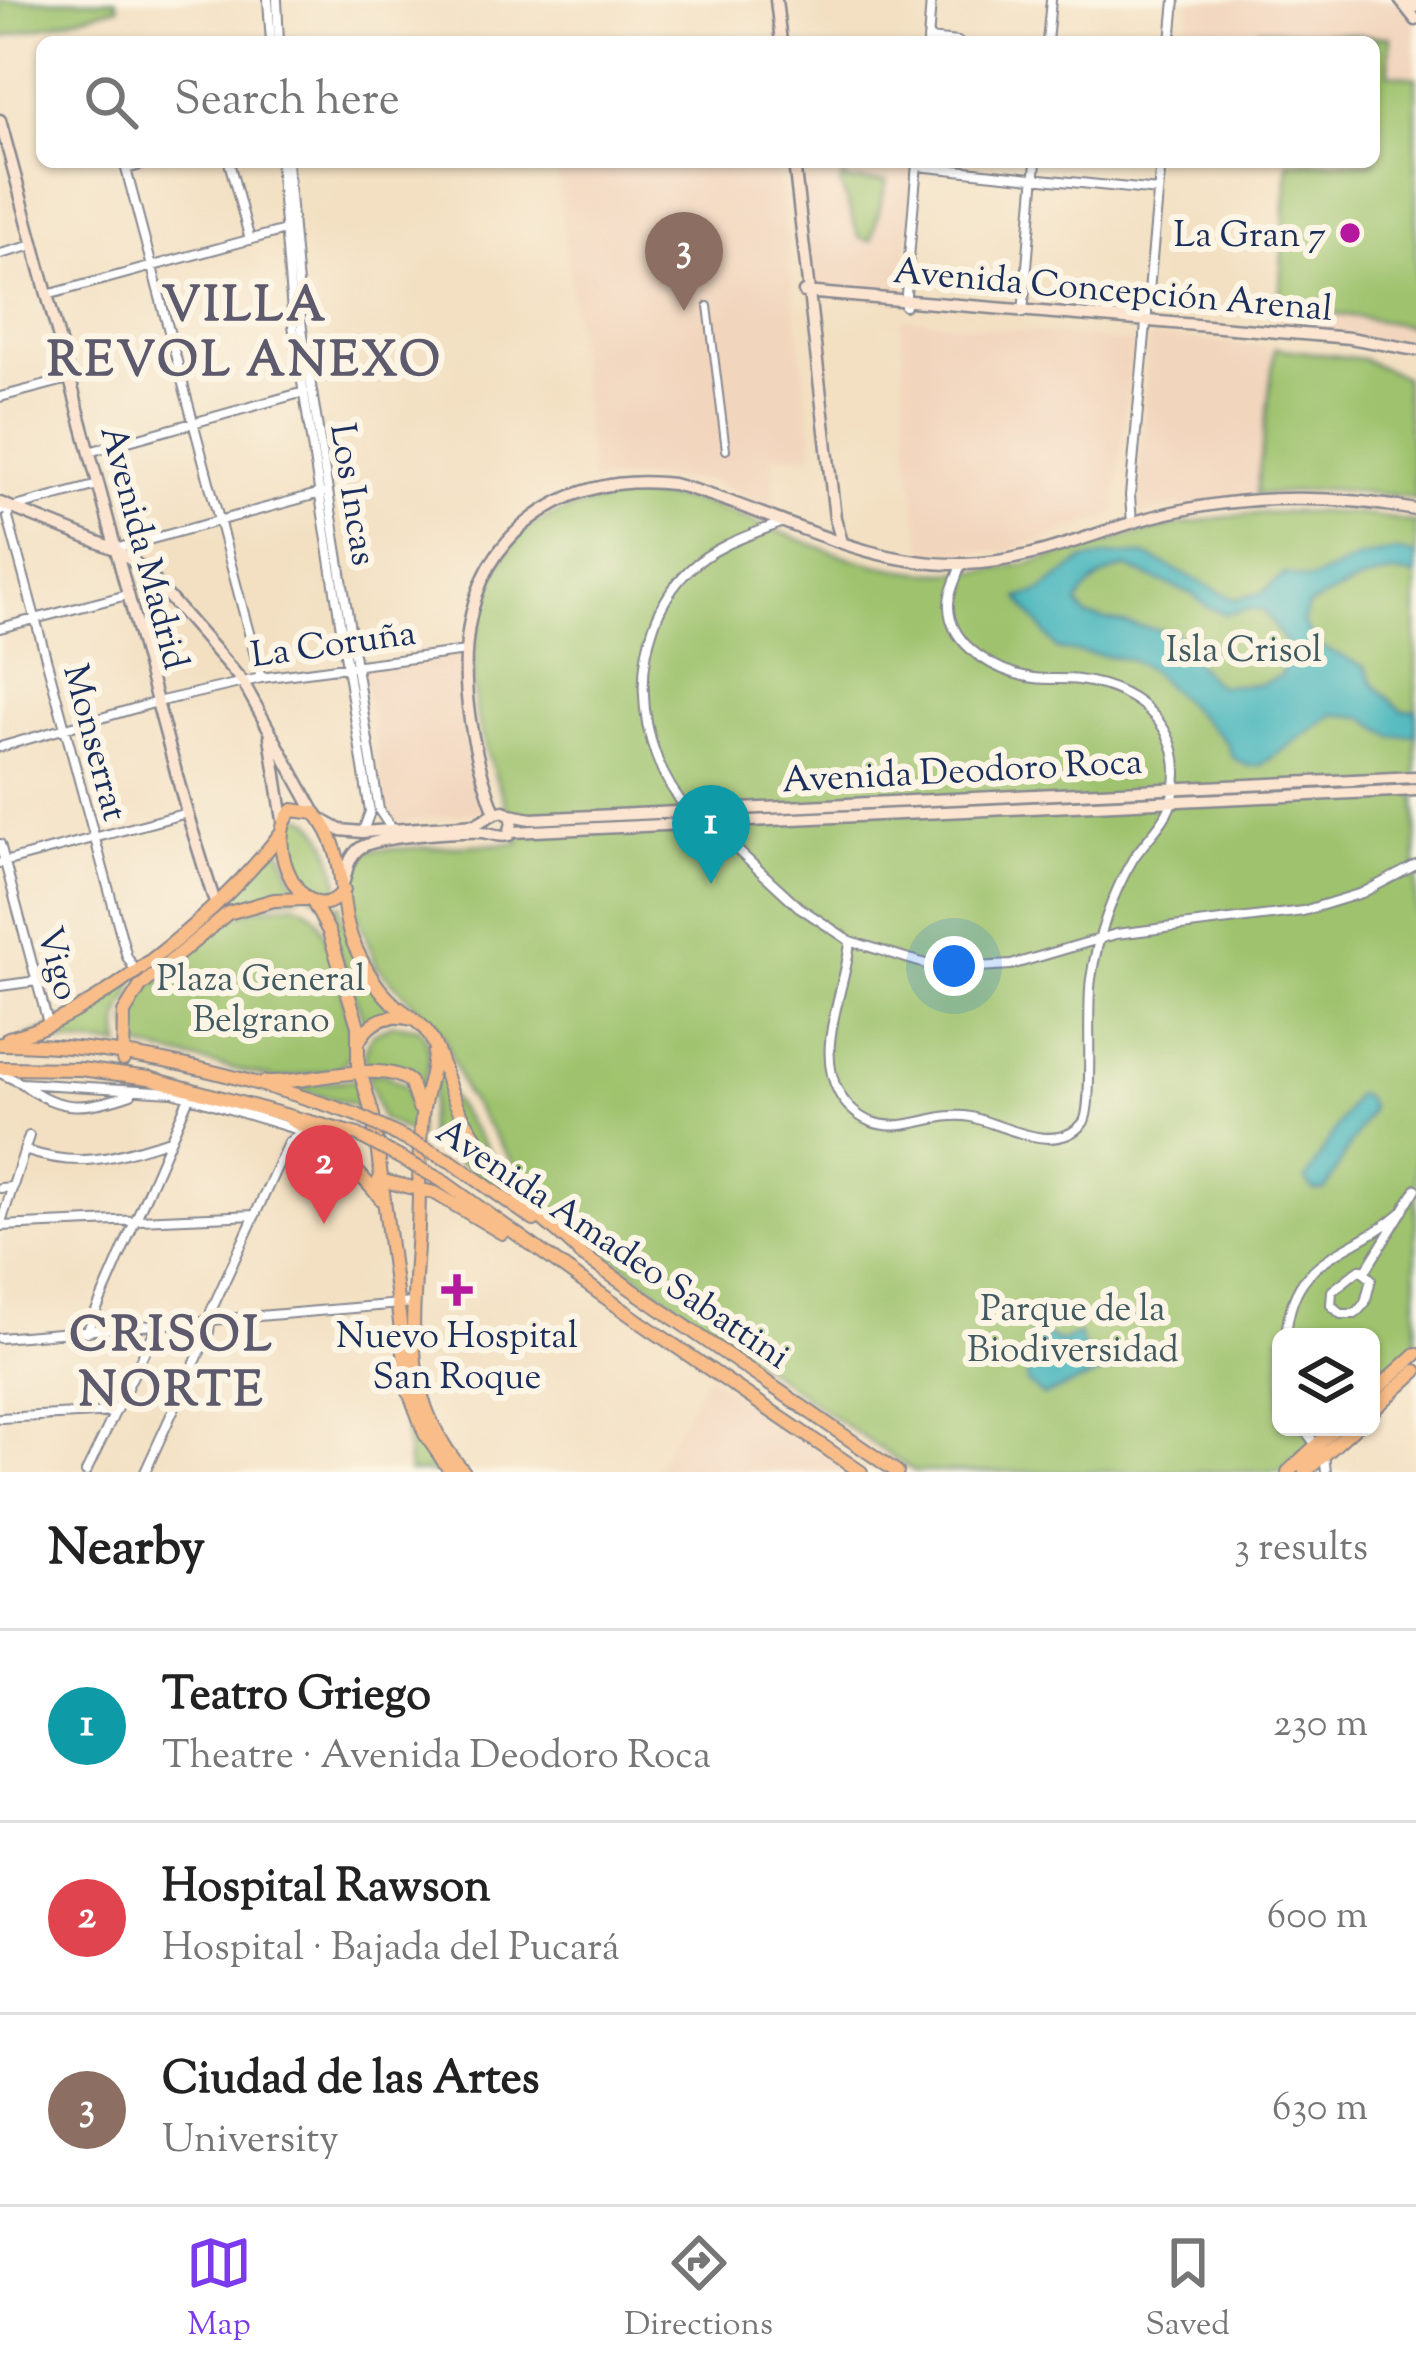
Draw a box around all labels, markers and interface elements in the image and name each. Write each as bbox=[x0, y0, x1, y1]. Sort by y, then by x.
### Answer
search box bbox=[36, 36, 1380, 168]
icon: search bbox=[78, 69, 144, 135]
text: Search here bbox=[174, 70, 400, 135]
place label: La Gran 7 bbox=[1174, 211, 1326, 263]
pin: 3 bbox=[645, 212, 723, 311]
marker: La Gran 7 bbox=[1337, 220, 1363, 246]
street label: Avenida Concepción Arenal bbox=[891, 247, 1334, 337]
district label: VILLA REVOL ANEXO bbox=[47, 274, 443, 398]
street label: Avenida Madrid bbox=[85, 420, 200, 676]
street label: Los Incas bbox=[314, 420, 388, 569]
street label: La Coruña bbox=[248, 609, 419, 683]
park label: Isla Crisol bbox=[1166, 626, 1322, 678]
street label: Monserrat bbox=[47, 659, 139, 827]
street label: Avenida Deodoro Roca bbox=[781, 738, 1144, 808]
pin: 1 bbox=[672, 785, 750, 884]
street label: Vigo bbox=[21, 922, 91, 1007]
your location bbox=[924, 936, 984, 996]
park label: Plaza General Belgrano bbox=[157, 955, 365, 1048]
street label: Avenida Amadeo Sabattini bbox=[424, 1107, 799, 1383]
pin: 2 bbox=[285, 1125, 363, 1224]
marker: Nuevo Hospital San Roque bbox=[441, 1274, 473, 1306]
park label: Parque de la Biodiversidad bbox=[967, 1285, 1179, 1378]
district label: CRISOL NORTE bbox=[69, 1304, 275, 1428]
place label: Nuevo Hospital San Roque bbox=[336, 1312, 578, 1405]
map controls bbox=[1272, 1328, 1380, 1436]
button: layers bbox=[1272, 1328, 1380, 1436]
text: Nearby bbox=[48, 1514, 205, 1587]
text: 3 results bbox=[1234, 1522, 1368, 1578]
text: Teatro Griego bbox=[162, 1665, 431, 1730]
text: 1 bbox=[80, 1698, 94, 1754]
text: 230 m bbox=[1273, 1698, 1368, 1754]
text: Theatre · Avenida Deodoro Roca bbox=[162, 1730, 711, 1786]
text: Hospital Rawson bbox=[162, 1857, 491, 1922]
text: 2 bbox=[78, 1890, 96, 1946]
text: 600 m bbox=[1267, 1890, 1368, 1946]
text: Hospital · Bajada del Pucará bbox=[162, 1922, 620, 1978]
text: Ciudad de las Artes bbox=[162, 2049, 539, 2114]
text: 3 bbox=[79, 2082, 95, 2138]
text: 630 m bbox=[1272, 2082, 1368, 2138]
text: University bbox=[162, 2114, 339, 2170]
tab: Map bbox=[186, 2230, 252, 2350]
tab: Directions bbox=[624, 2230, 773, 2350]
tab: Saved bbox=[1145, 2230, 1230, 2350]

